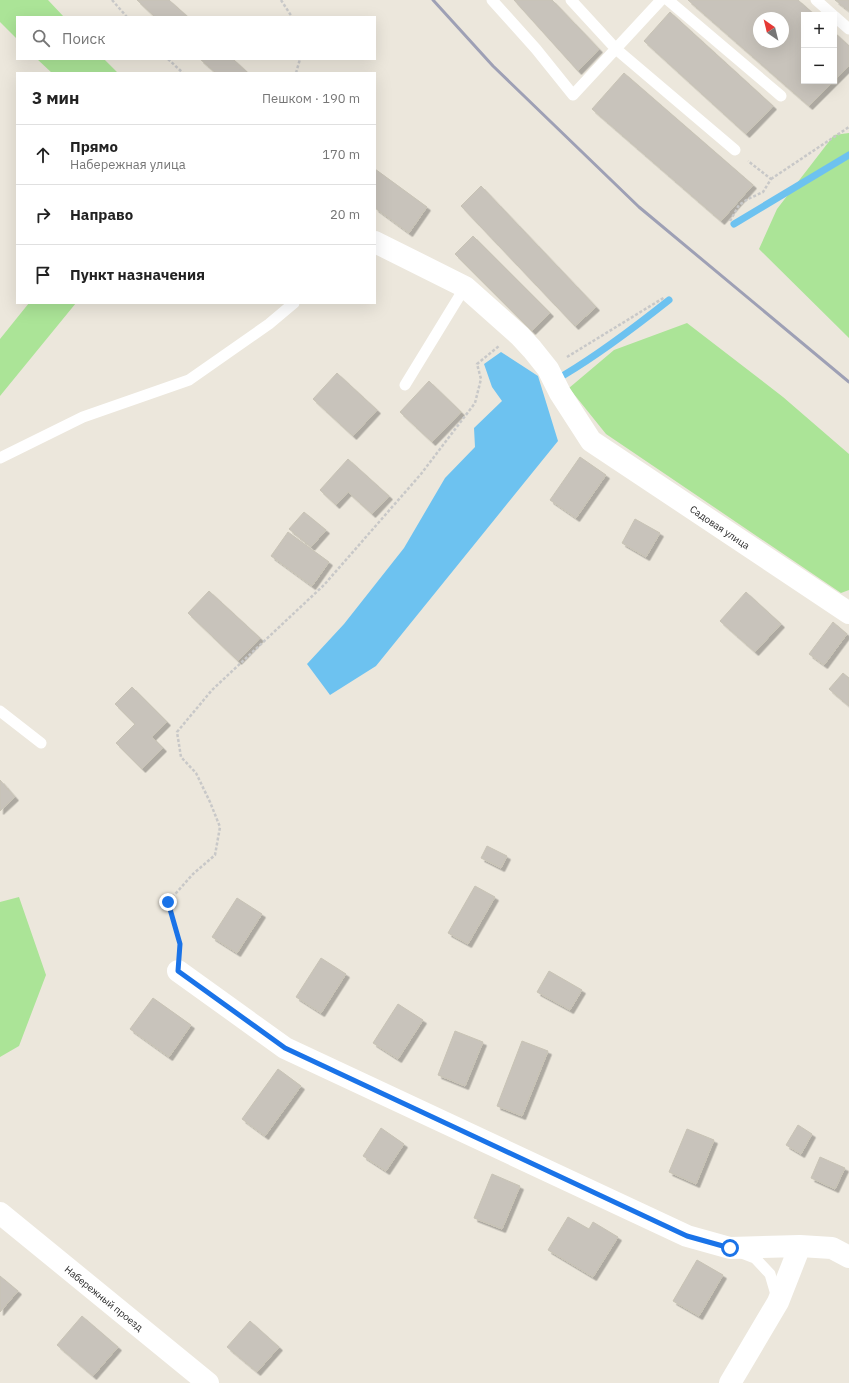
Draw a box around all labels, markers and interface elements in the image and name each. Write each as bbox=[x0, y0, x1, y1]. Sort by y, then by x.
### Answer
north arrow bbox=[753, 12, 789, 48]
map controls bbox=[801, 12, 837, 84]
button: + bbox=[801, 12, 837, 48]
search box bbox=[16, 16, 376, 60]
icon: search bbox=[30, 27, 52, 49]
text: Поиск bbox=[62, 29, 105, 48]
button: − bbox=[801, 48, 837, 84]
text: 3 мин bbox=[32, 87, 79, 109]
text: Пешком · 190 m bbox=[262, 90, 360, 107]
text: Прямо bbox=[70, 137, 118, 156]
icon: ahead bbox=[32, 144, 54, 166]
text: 170 m bbox=[322, 146, 360, 163]
text: Набережная улица bbox=[70, 156, 186, 173]
icon: right bbox=[32, 204, 54, 226]
text: Направо bbox=[70, 205, 133, 224]
text: 20 m bbox=[330, 206, 360, 223]
icon: arrive bbox=[32, 264, 54, 286]
text: Пункт назначения bbox=[70, 265, 205, 284]
street label: Садовая улица bbox=[687, 503, 753, 553]
route end bbox=[159, 893, 177, 911]
route start bbox=[721, 1239, 739, 1257]
street label: Набережный проезд bbox=[62, 1263, 146, 1334]

